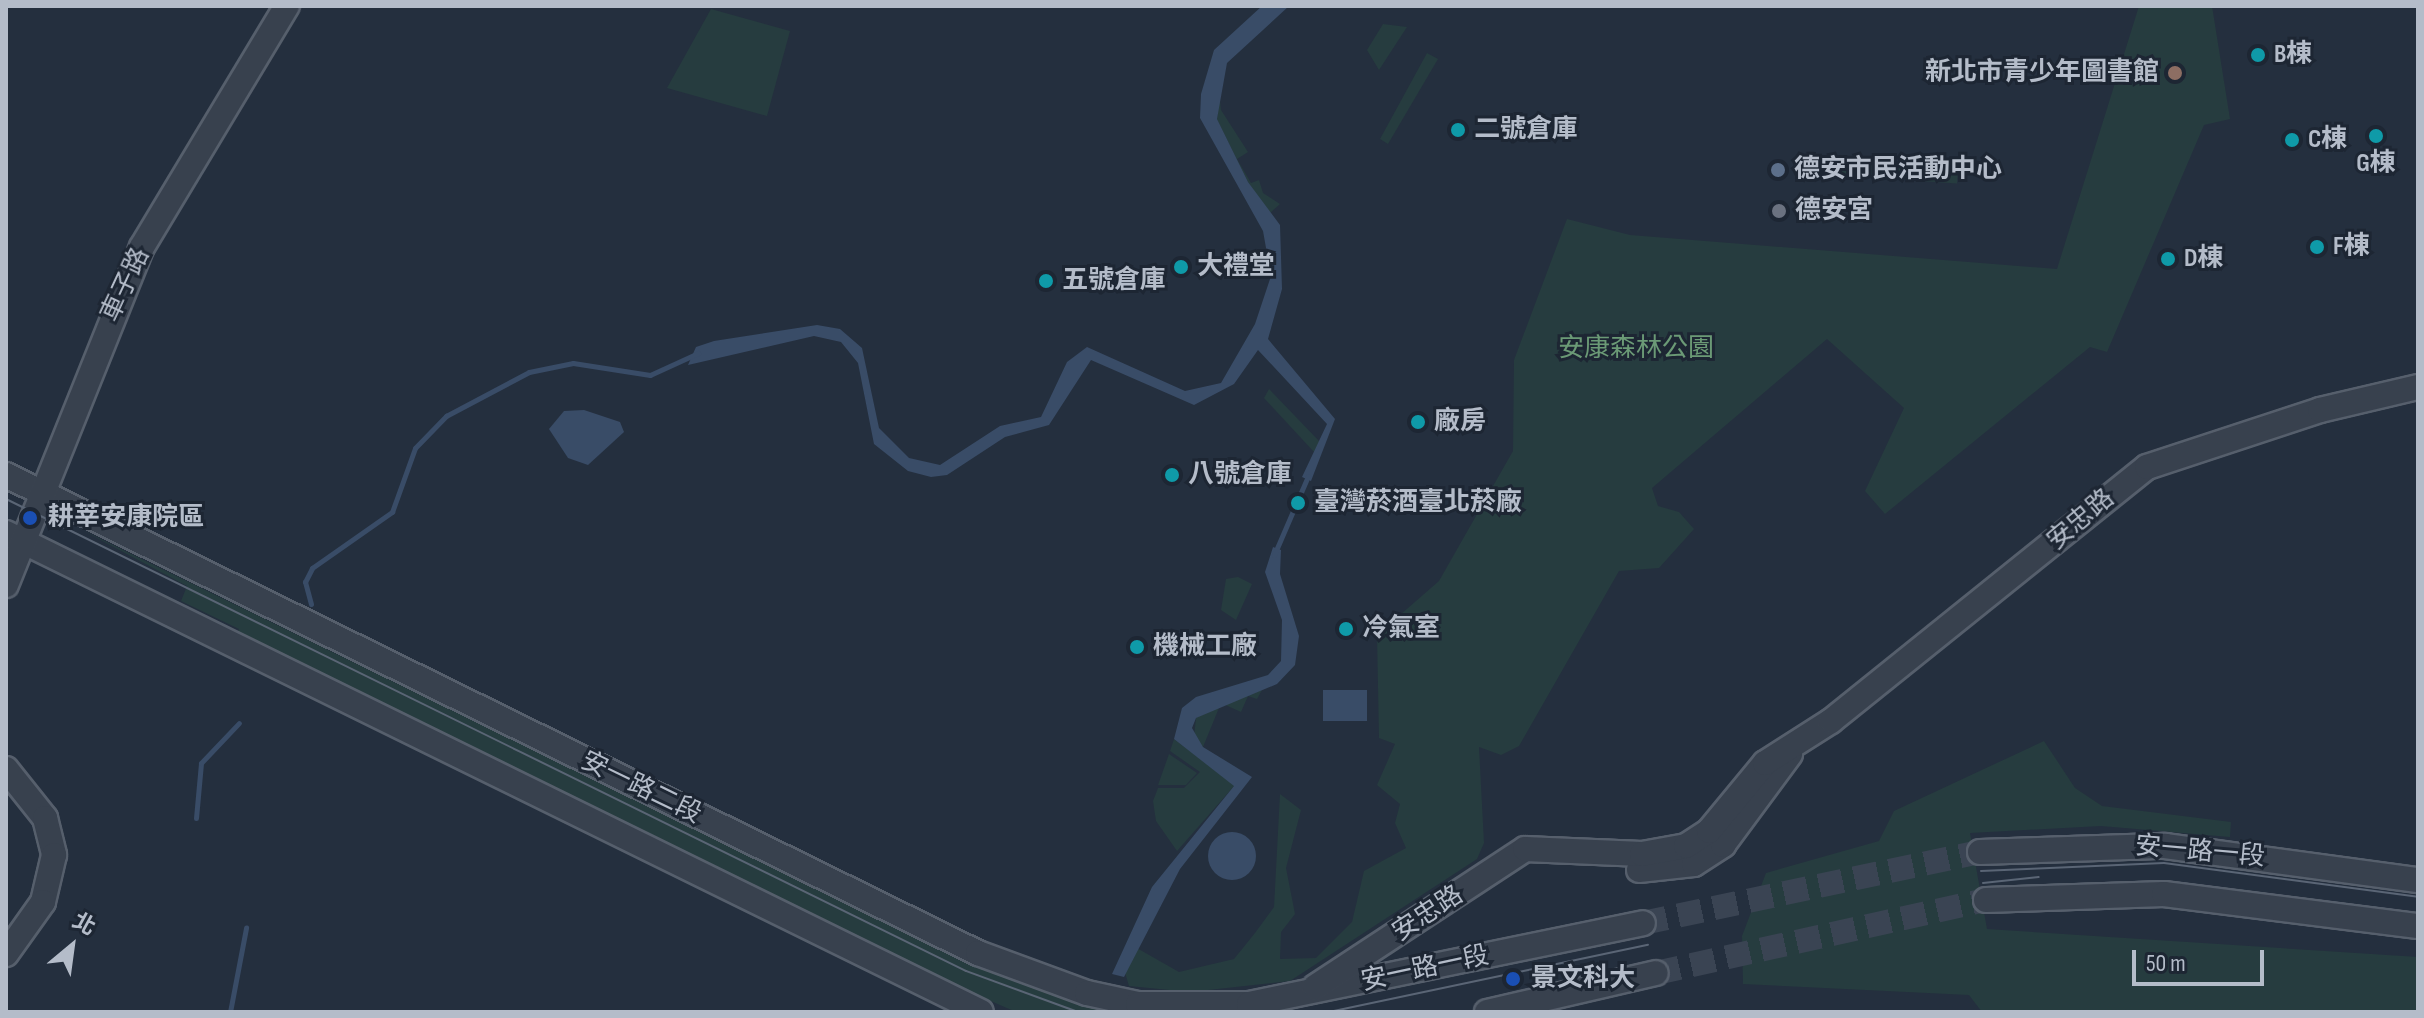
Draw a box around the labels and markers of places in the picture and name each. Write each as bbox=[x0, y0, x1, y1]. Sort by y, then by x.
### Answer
place label: B棟 bbox=[2274, 39, 2312, 71]
marker: B棟 bbox=[2249, 46, 2267, 64]
place label: 新北市青少年圖書館 bbox=[1925, 57, 2159, 89]
marker: 新北市青少年圖書館 bbox=[2166, 64, 2184, 82]
place label: 二號倉庫 bbox=[1474, 114, 1578, 146]
marker: 二號倉庫 bbox=[1449, 121, 1467, 139]
place label: C棟 bbox=[2308, 124, 2347, 156]
marker: G棟 bbox=[2367, 127, 2385, 145]
marker: C棟 bbox=[2283, 131, 2301, 149]
place label: G棟 bbox=[2356, 148, 2396, 180]
place label: 德安市民活動中心 bbox=[1794, 154, 2002, 186]
marker: 德安市民活動中心 bbox=[1769, 161, 1787, 179]
place label: 德安宮 bbox=[1795, 195, 1873, 227]
marker: 德安宮 bbox=[1770, 202, 1788, 220]
place label: F棟 bbox=[2333, 231, 2370, 263]
marker: F棟 bbox=[2308, 238, 2326, 256]
place label: D棟 bbox=[2184, 243, 2223, 275]
marker: D棟 bbox=[2159, 250, 2177, 268]
place label: 大禮堂 bbox=[1197, 251, 1275, 283]
marker: 大禮堂 bbox=[1172, 258, 1190, 276]
place label: 五號倉庫 bbox=[1062, 265, 1166, 297]
marker: 五號倉庫 bbox=[1037, 272, 1055, 290]
place label: 廠房 bbox=[1434, 406, 1486, 438]
marker: 廠房 bbox=[1409, 413, 1427, 431]
place label: 八號倉庫 bbox=[1188, 459, 1292, 491]
marker: 八號倉庫 bbox=[1163, 466, 1181, 484]
place label: 臺灣菸酒臺北菸廠 bbox=[1314, 487, 1522, 519]
marker: 臺灣菸酒臺北菸廠 bbox=[1289, 494, 1307, 512]
place label: 耕莘安康院區 bbox=[48, 502, 204, 534]
marker: 耕莘安康院區 bbox=[19, 507, 41, 529]
place label: 冷氣室 bbox=[1362, 613, 1440, 645]
marker: 冷氣室 bbox=[1337, 620, 1355, 638]
place label: 機械工廠 bbox=[1153, 631, 1257, 663]
marker: 機械工廠 bbox=[1128, 638, 1146, 656]
place label: 景文科大 bbox=[1531, 963, 1635, 995]
marker: 景文科大 bbox=[1502, 968, 1524, 990]

